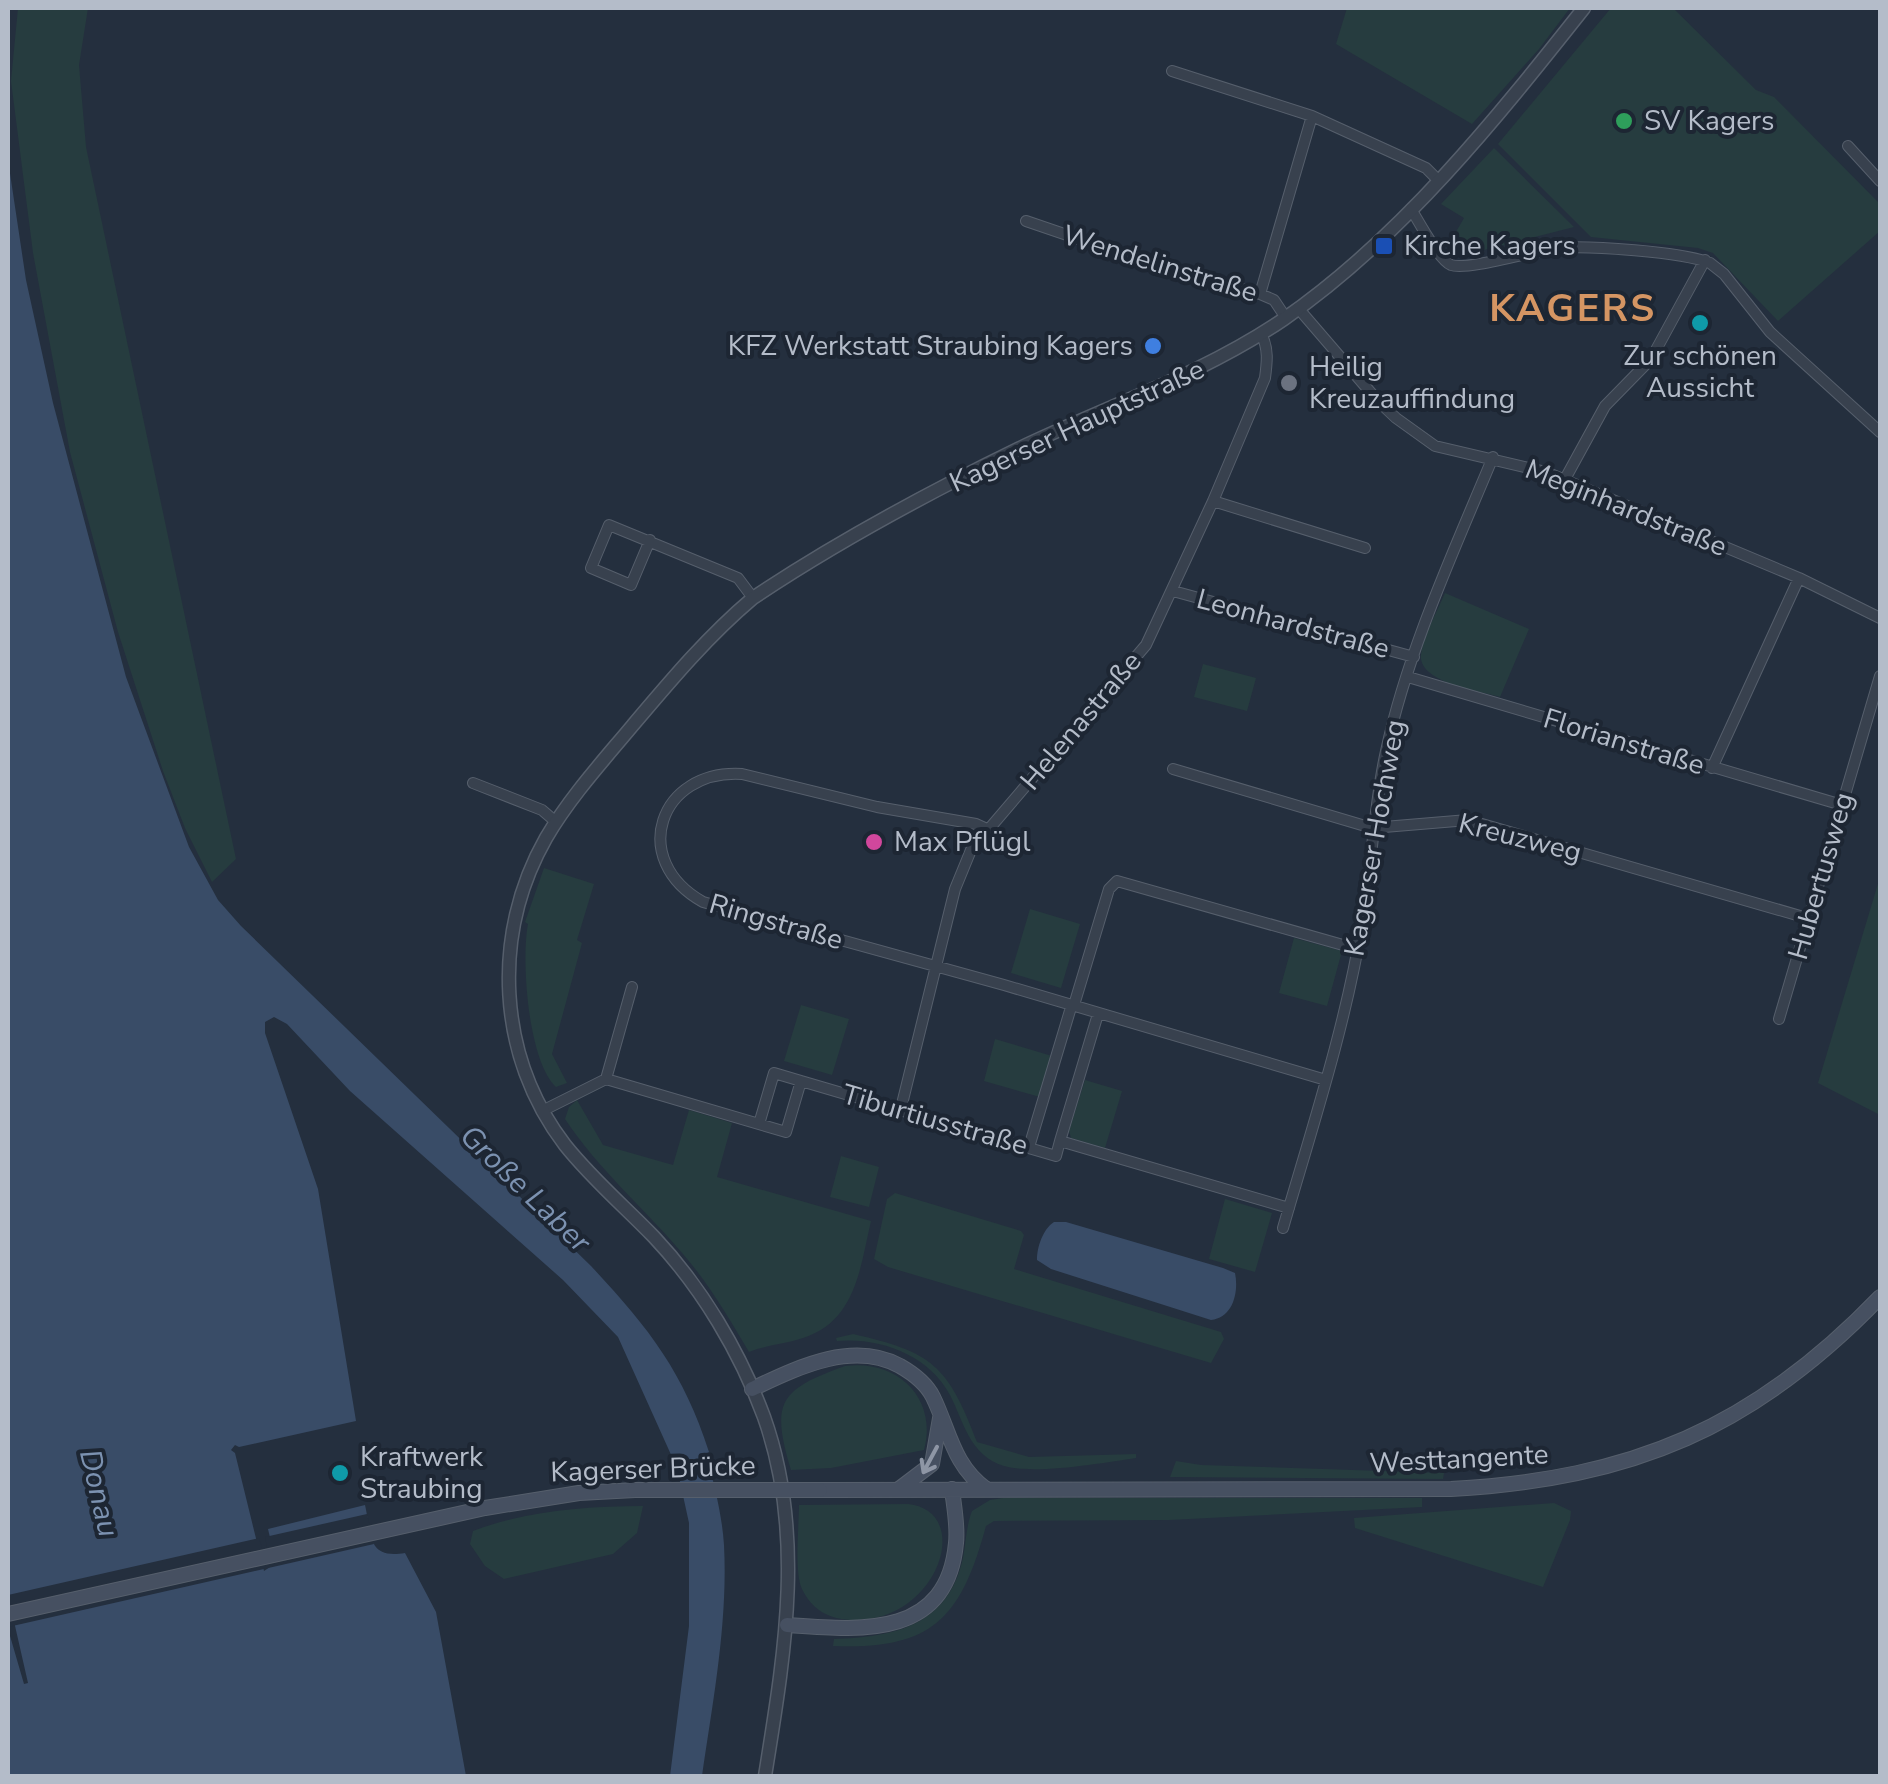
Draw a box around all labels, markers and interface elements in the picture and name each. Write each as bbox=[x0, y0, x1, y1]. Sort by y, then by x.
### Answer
place label: SV Kagers bbox=[1644, 102, 1774, 140]
marker: SV Kagers bbox=[1613, 110, 1635, 132]
street label: Wendelinstraße bbox=[1058, 216, 1262, 312]
place label: Kirche Kagers bbox=[1404, 227, 1576, 265]
marker: Kirche Kagers bbox=[1373, 235, 1395, 257]
district label: KAGERS bbox=[1489, 283, 1657, 334]
marker: Zur schönen Aussicht bbox=[1689, 312, 1711, 334]
place label: KFZ Werkstatt Straubing Kagers bbox=[728, 327, 1133, 365]
marker: KFZ Werkstatt Straubing Kagers bbox=[1142, 335, 1164, 357]
place label: Zur schönen Aussicht bbox=[1623, 337, 1777, 407]
place label: Heilig Kreuzauffindung bbox=[1309, 348, 1515, 418]
street label: Kagerser Hauptstraße bbox=[943, 350, 1211, 502]
marker: Heilig Kreuzauffindung bbox=[1278, 372, 1300, 394]
street label: Meginhardstraße bbox=[1519, 450, 1733, 566]
street label: Leonhardstraße bbox=[1192, 580, 1394, 668]
street label: Helenastraße bbox=[1012, 644, 1150, 798]
street label: Florianstraße bbox=[1539, 700, 1709, 784]
street label: Kagerser Hochweg bbox=[1336, 717, 1414, 959]
street label: Hubertusweg bbox=[1779, 788, 1863, 964]
street label: Kreuzweg bbox=[1455, 804, 1585, 872]
place label: Max Pflügl bbox=[894, 823, 1031, 861]
marker: Max Pflügl bbox=[863, 831, 885, 853]
street label: Ringstraße bbox=[705, 885, 847, 959]
street label: Tiburtiusstraße bbox=[838, 1075, 1032, 1165]
water label: Große Laber bbox=[451, 1116, 600, 1263]
street label: Westtangente bbox=[1369, 1435, 1549, 1483]
place label: Kraftwerk Straubing bbox=[360, 1438, 484, 1508]
water label: Donau bbox=[69, 1445, 129, 1541]
one-way arrow bbox=[919, 1445, 939, 1473]
street label: Kagerser Brücke bbox=[550, 1446, 756, 1492]
marker: Kraftwerk Straubing bbox=[329, 1462, 351, 1484]

